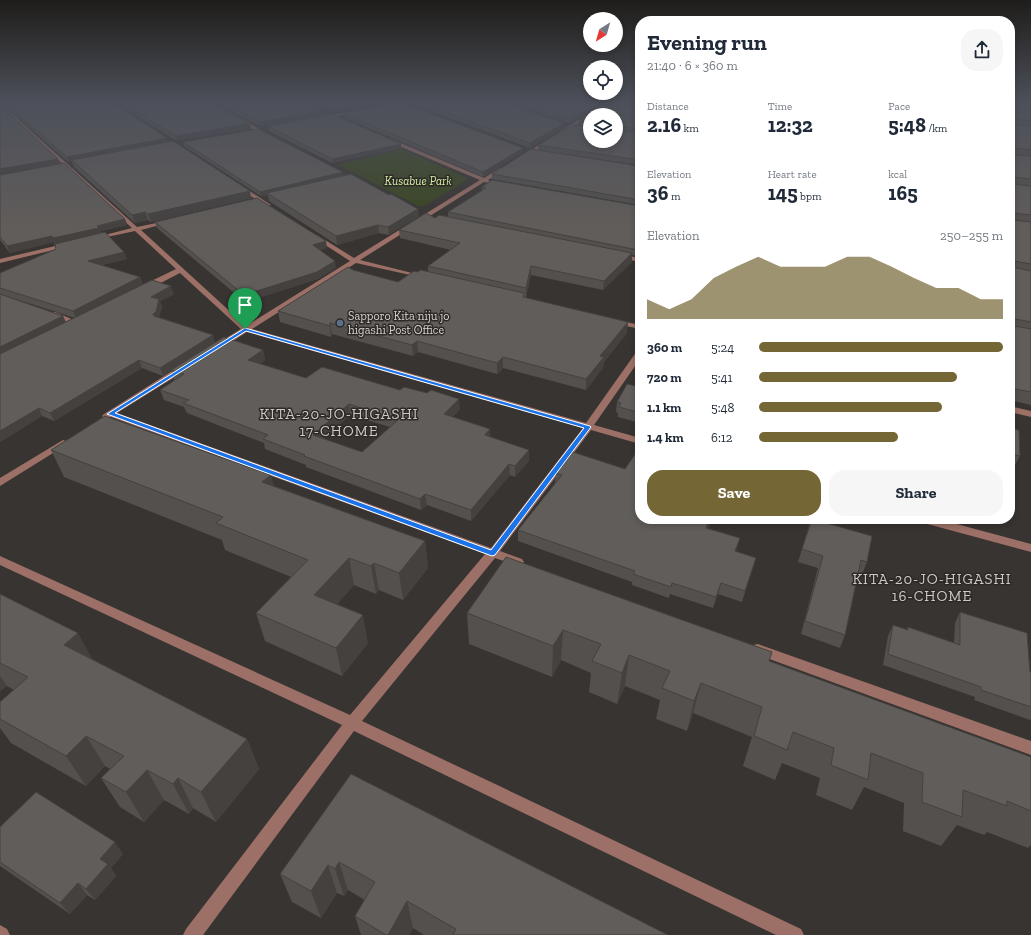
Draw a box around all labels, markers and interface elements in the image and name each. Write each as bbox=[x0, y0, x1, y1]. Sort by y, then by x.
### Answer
north arrow bbox=[583, 12, 623, 52]
map controls bbox=[583, 12, 623, 148]
text: Evening run bbox=[647, 29, 767, 56]
button: share bbox=[961, 29, 1003, 71]
text: 21:40 · 6 × 360 m bbox=[647, 58, 738, 73]
button: locate bbox=[583, 60, 623, 100]
text: Distance bbox=[647, 100, 689, 113]
text: Time bbox=[768, 100, 792, 113]
text: Pace bbox=[888, 100, 910, 113]
button: layers bbox=[583, 108, 623, 148]
text: 2.16 bbox=[647, 113, 681, 137]
text: 12:32 bbox=[768, 113, 813, 137]
text: 5:48 bbox=[888, 113, 926, 137]
text: km bbox=[681, 122, 699, 135]
text: /km bbox=[926, 122, 947, 135]
text: Elevation bbox=[647, 168, 691, 181]
text: Heart rate bbox=[768, 168, 817, 181]
text: kcal bbox=[888, 168, 907, 181]
park label: Kusabue Park bbox=[384, 174, 452, 188]
text: 36 bbox=[647, 181, 668, 205]
text: 145 bbox=[768, 181, 798, 205]
text: 165 bbox=[888, 181, 918, 205]
text: m bbox=[668, 190, 680, 203]
text: bpm bbox=[798, 190, 822, 203]
text: Elevation bbox=[647, 228, 699, 243]
text: 250–255 m bbox=[940, 228, 1003, 243]
pin bbox=[228, 288, 262, 329]
icon: arrive bbox=[234, 294, 256, 316]
place label: Sapporo Kita niju jo higashi Post Office bbox=[348, 309, 449, 337]
marker: Sapporo Kita niju jo higashi Post Office bbox=[335, 318, 345, 328]
text: 360 m bbox=[647, 340, 682, 355]
text: 5:24 bbox=[711, 340, 734, 355]
text: 720 m bbox=[647, 370, 682, 385]
text: 5:41 bbox=[711, 370, 733, 385]
text: 1.1 km bbox=[647, 400, 681, 415]
text: 5:48 bbox=[711, 400, 735, 415]
district label: KITA-20-JO-HIGASHI 17-CHOME bbox=[259, 405, 419, 440]
text: 1.4 km bbox=[647, 430, 684, 445]
text: 6:12 bbox=[711, 430, 733, 445]
button: Save bbox=[647, 470, 821, 516]
button: Share bbox=[829, 470, 1003, 516]
district label: KITA-20-JO-HIGASHI 16-CHOME bbox=[852, 570, 1012, 605]

